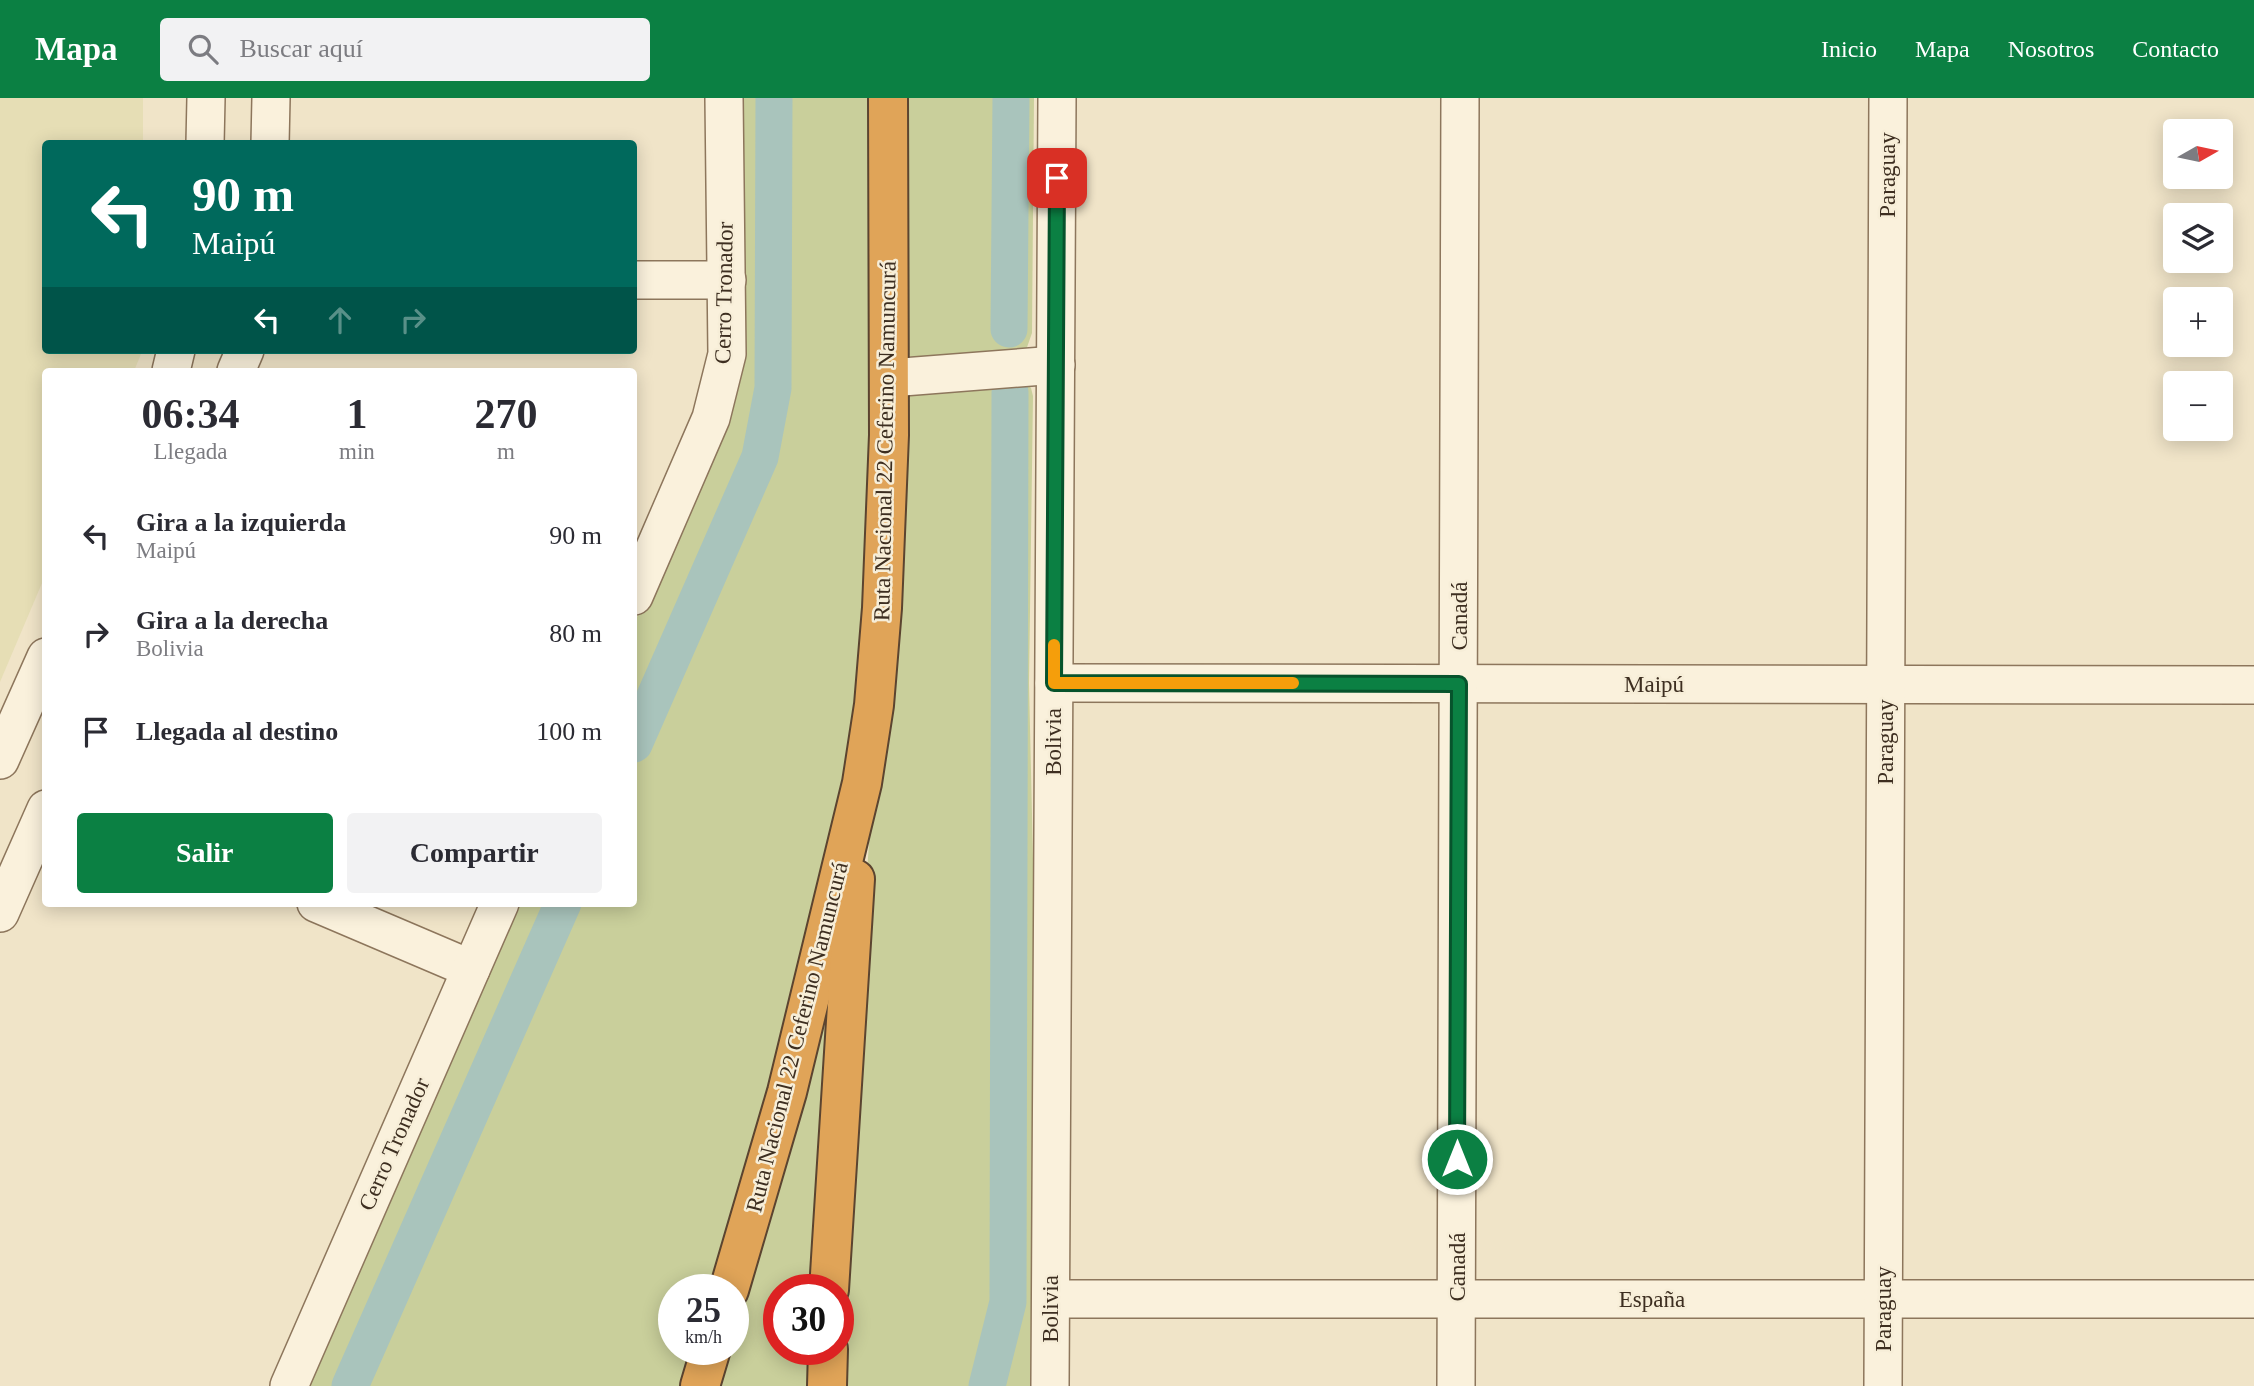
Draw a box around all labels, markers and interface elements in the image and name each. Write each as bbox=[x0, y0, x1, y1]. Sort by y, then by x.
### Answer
search box bbox=[160, 18, 650, 81]
icon: search bbox=[184, 30, 222, 68]
text: Mapa bbox=[35, 31, 118, 67]
text: Buscar aquí bbox=[240, 34, 363, 63]
text: Inicio bbox=[1821, 36, 1877, 62]
text: Mapa bbox=[1915, 36, 1970, 62]
text: Nosotros bbox=[2008, 36, 2094, 62]
text: Contacto bbox=[2132, 36, 2219, 62]
north arrow bbox=[2163, 119, 2233, 189]
map controls bbox=[2163, 119, 2233, 441]
street label: Paraguay bbox=[1875, 132, 1900, 218]
pin bbox=[1027, 148, 1087, 208]
icon: arrive bbox=[1038, 159, 1076, 197]
text: 90 m bbox=[192, 167, 294, 222]
icon: left bbox=[77, 168, 168, 259]
button: layers bbox=[2163, 203, 2233, 273]
street label: Cerro Tronador bbox=[710, 221, 738, 364]
text: Maipú bbox=[192, 225, 276, 261]
street label: Ruta Nacional 22 Ceferino Namuncurá bbox=[869, 261, 901, 621]
button: + bbox=[2163, 287, 2233, 357]
icon: left bbox=[248, 301, 286, 339]
icon: ahead bbox=[321, 301, 359, 339]
icon: right bbox=[394, 301, 432, 339]
button: − bbox=[2163, 371, 2233, 441]
text: 06:34 bbox=[142, 391, 240, 437]
text: 1 bbox=[346, 391, 367, 437]
text: 270 bbox=[474, 391, 537, 437]
text: Llegada bbox=[154, 439, 228, 464]
text: min bbox=[339, 439, 375, 464]
text: m bbox=[497, 439, 515, 464]
text: Gira a la izquierda bbox=[136, 508, 346, 537]
icon: left bbox=[77, 517, 115, 555]
text: 90 m bbox=[549, 521, 602, 550]
text: Maipú bbox=[136, 538, 196, 563]
street label: Canadá bbox=[1447, 582, 1472, 650]
text: Gira a la derecha bbox=[136, 606, 328, 635]
icon: right bbox=[77, 615, 115, 653]
text: 80 m bbox=[549, 619, 602, 648]
text: Bolivia bbox=[136, 636, 204, 661]
street label: Maipú bbox=[1624, 672, 1685, 697]
street label: Paraguay bbox=[1873, 699, 1898, 785]
street label: Bolivia bbox=[1041, 708, 1066, 776]
icon: arrive bbox=[77, 713, 115, 751]
text: Llegada al destino bbox=[136, 717, 338, 746]
text: 100 m bbox=[536, 717, 602, 746]
button: Salir bbox=[77, 813, 333, 893]
button: Compartir bbox=[347, 813, 602, 893]
street label: Ruta Nacional 22 Ceferino Namuncurá bbox=[741, 859, 853, 1215]
street label: Cerro Tronador bbox=[354, 1074, 435, 1214]
position arrow bbox=[1420, 1122, 1494, 1196]
street label: Canadá bbox=[1445, 1233, 1470, 1301]
street label: Paraguay bbox=[1871, 1266, 1896, 1352]
speed limit sign: 30 bbox=[763, 1274, 854, 1365]
street label: Bolivia bbox=[1038, 1275, 1063, 1343]
street label: España bbox=[1619, 1287, 1685, 1312]
text: 25 bbox=[686, 1291, 721, 1330]
text: km/h bbox=[685, 1327, 722, 1347]

